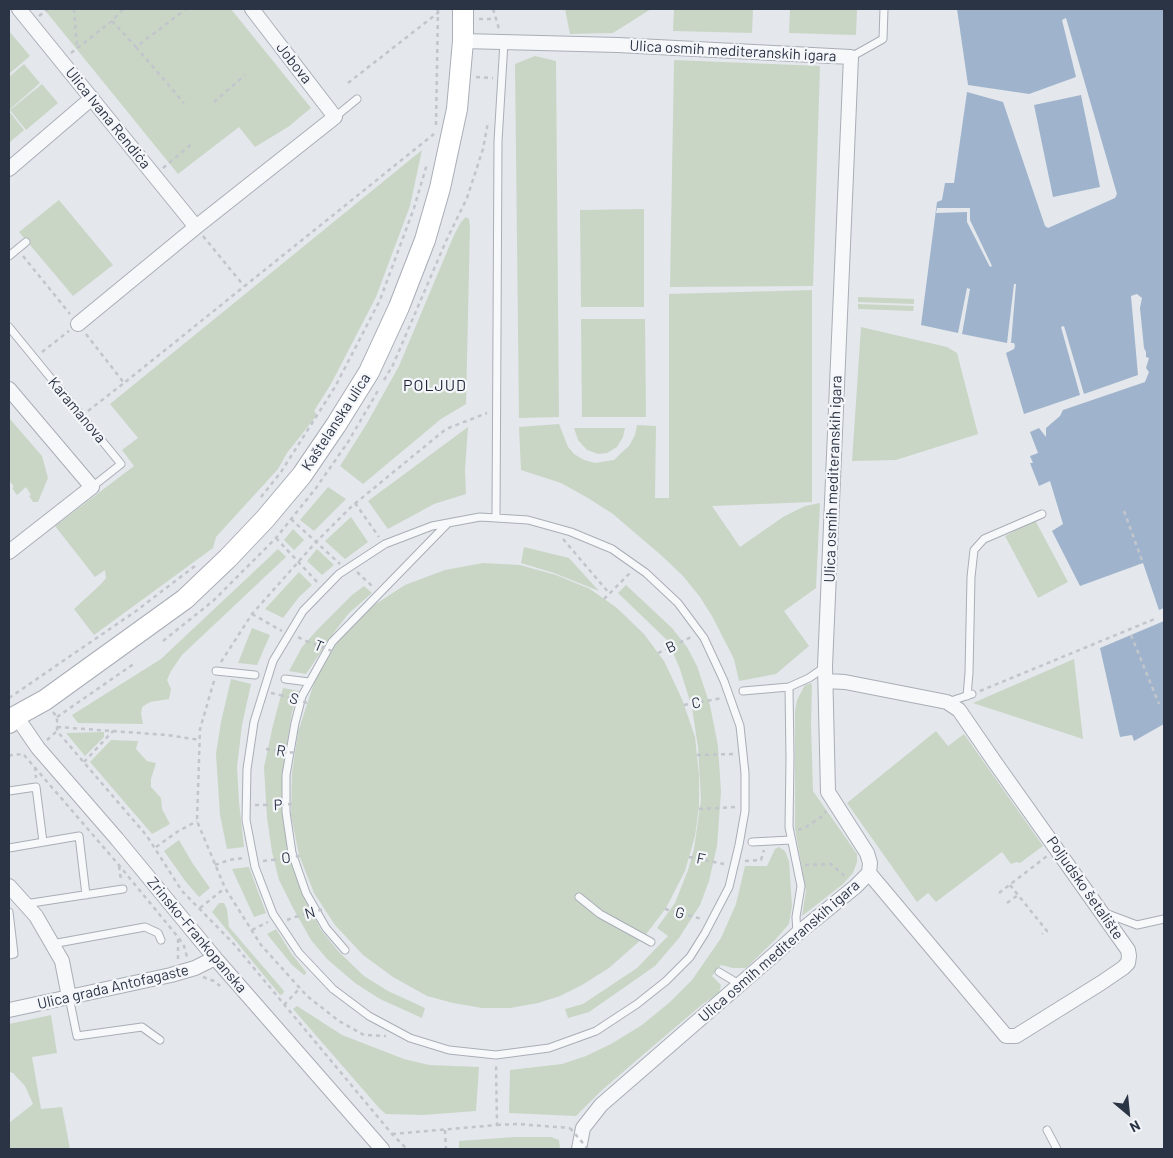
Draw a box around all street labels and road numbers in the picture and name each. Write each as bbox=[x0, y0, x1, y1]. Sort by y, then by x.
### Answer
street label: Ulica osmih mediteranskih igara bbox=[629, 37, 837, 65]
street label: Jobova bbox=[272, 39, 316, 87]
street label: Ulica Ivana Rendića bbox=[62, 64, 154, 172]
street label: Kaštelanska ulica bbox=[298, 370, 374, 474]
street label: Karamanova bbox=[44, 373, 110, 447]
street label: Ulica osmih mediteranskih igara bbox=[820, 375, 846, 583]
street label: T bbox=[312, 636, 326, 656]
street label: B bbox=[663, 637, 679, 657]
street label: S bbox=[287, 689, 301, 709]
street label: C bbox=[690, 693, 702, 713]
street label: R bbox=[275, 741, 287, 761]
street label: P bbox=[273, 796, 283, 814]
street label: Poljudsko šetalište bbox=[1043, 833, 1127, 943]
street label: O bbox=[280, 848, 292, 868]
street label: F bbox=[695, 849, 707, 869]
street label: Zrinsko-Frankopanska bbox=[143, 874, 251, 996]
street label: Ulica osmih mediteranskih igara bbox=[695, 876, 863, 1026]
street label: N bbox=[303, 903, 317, 923]
street label: G bbox=[673, 903, 687, 923]
street label: Ulica grada Antofagaste bbox=[36, 961, 190, 1013]

